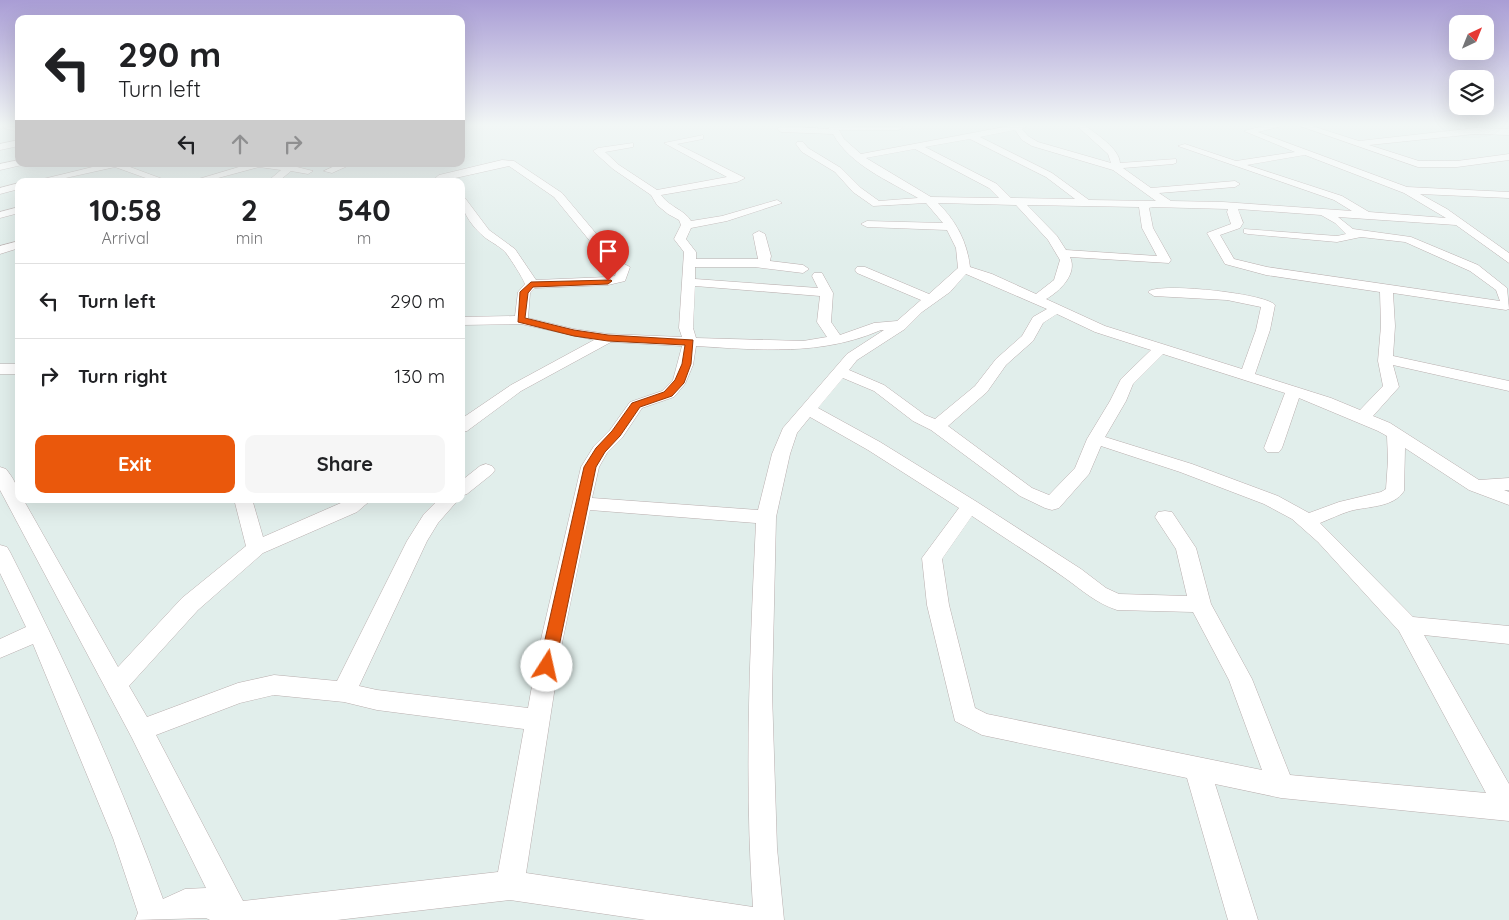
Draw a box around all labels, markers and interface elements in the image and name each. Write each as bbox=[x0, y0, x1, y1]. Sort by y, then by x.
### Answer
north arrow bbox=[1449, 15, 1494, 60]
map controls bbox=[1449, 15, 1494, 115]
text: 290 m bbox=[118, 32, 221, 76]
icon: left bbox=[35, 35, 100, 100]
button: layers bbox=[1449, 70, 1494, 115]
text: Turn left bbox=[118, 75, 201, 103]
icon: left bbox=[173, 130, 201, 158]
icon: ahead bbox=[226, 130, 254, 158]
icon: right bbox=[279, 130, 307, 158]
text: 10:58 bbox=[89, 191, 161, 229]
text: 2 bbox=[241, 191, 258, 229]
text: 540 bbox=[337, 191, 391, 229]
text: Arrival bbox=[101, 228, 149, 248]
text: min bbox=[236, 228, 263, 248]
text: m bbox=[357, 228, 371, 248]
pin bbox=[587, 230, 629, 281]
icon: arrive bbox=[594, 237, 622, 265]
icon: left bbox=[35, 287, 63, 315]
text: Turn left bbox=[78, 289, 156, 313]
text: 290 m bbox=[390, 289, 445, 313]
icon: right bbox=[35, 362, 63, 390]
text: Turn right bbox=[78, 364, 167, 388]
text: 130 m bbox=[394, 364, 445, 388]
button: Exit bbox=[35, 435, 235, 493]
button: Share bbox=[245, 435, 445, 493]
position arrow bbox=[520, 639, 572, 691]

